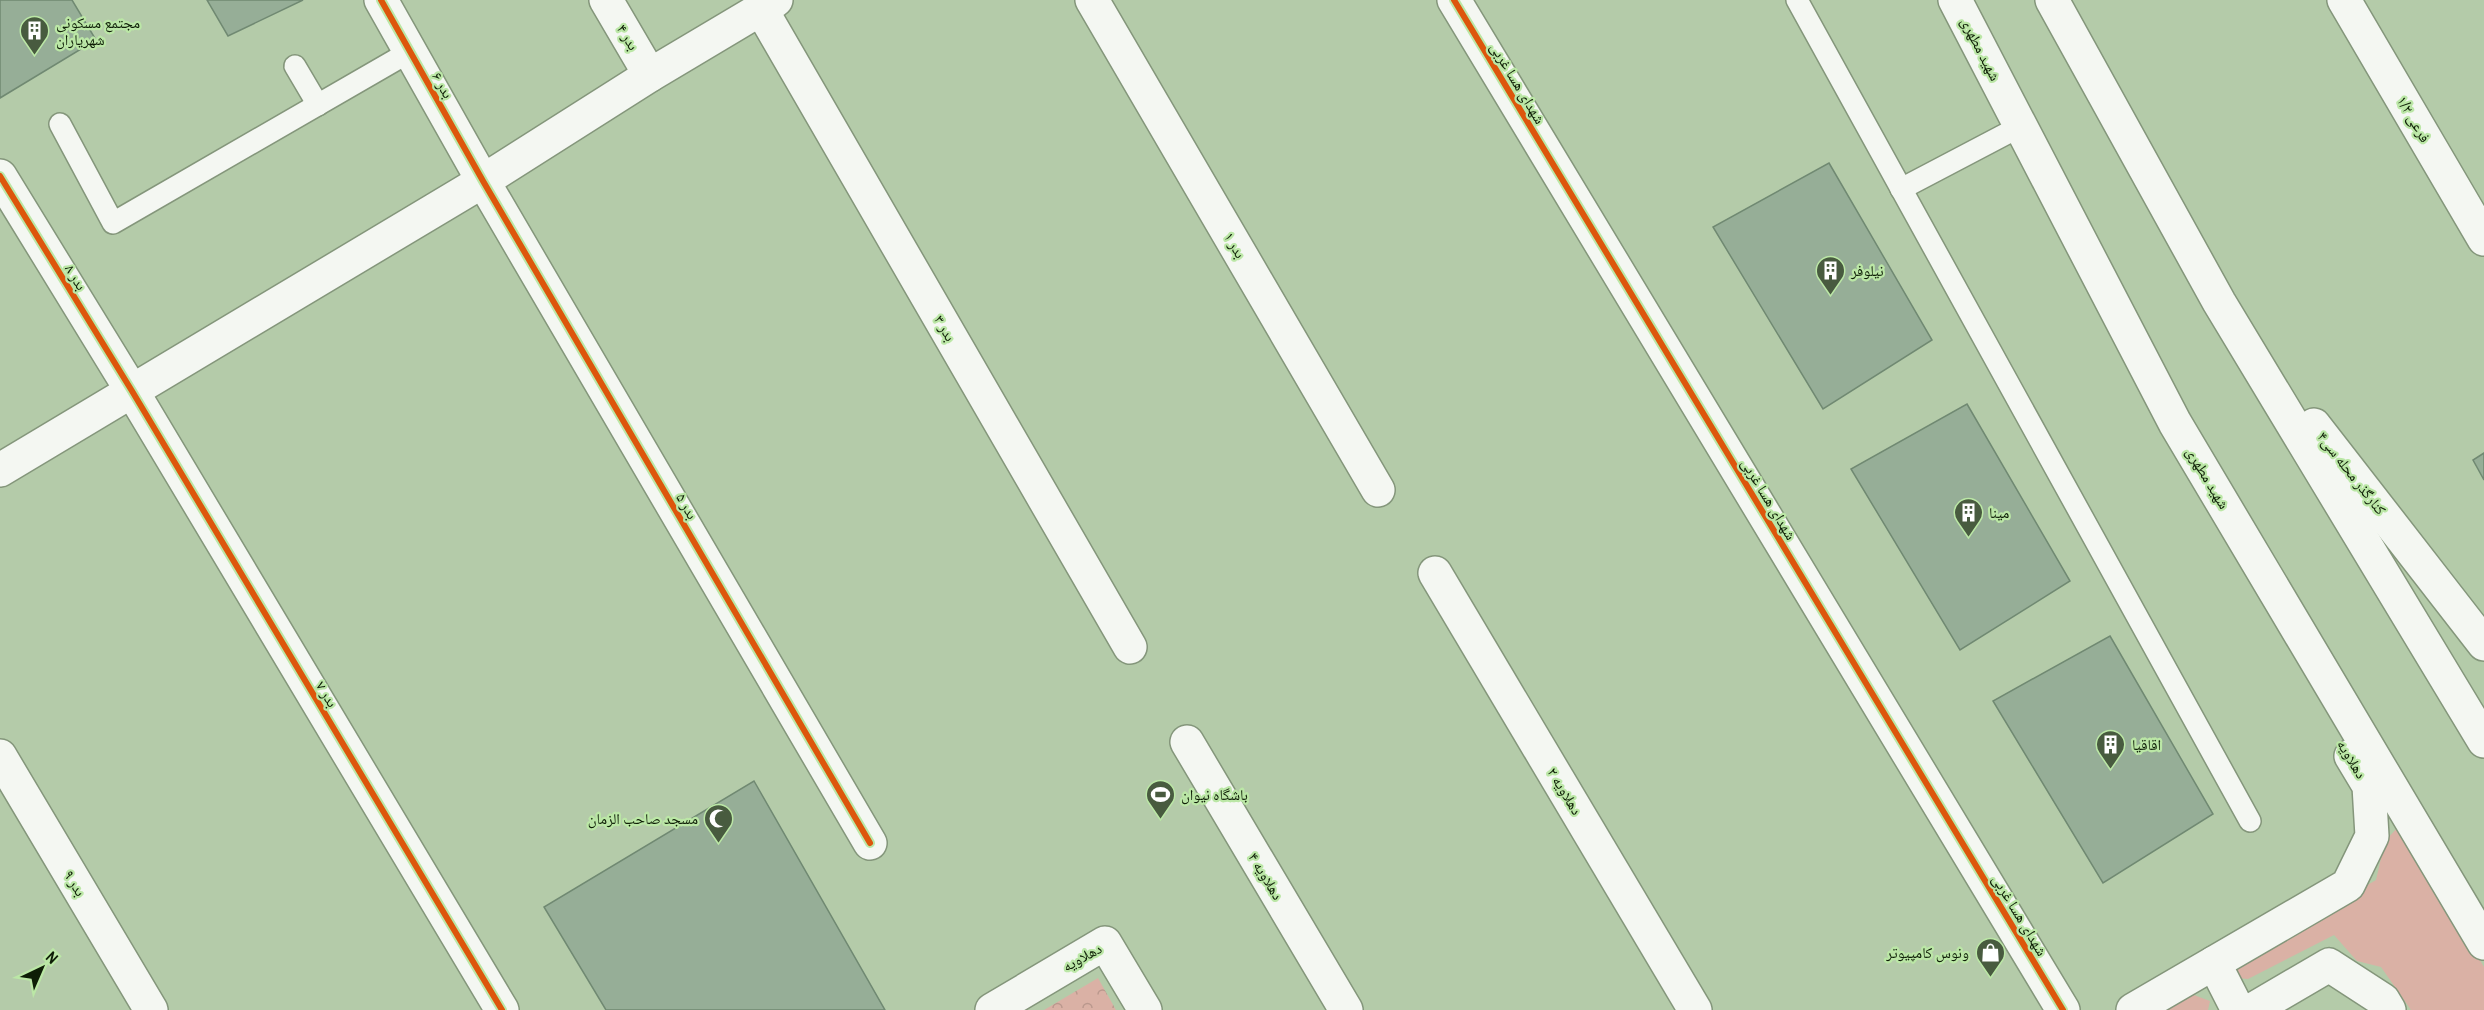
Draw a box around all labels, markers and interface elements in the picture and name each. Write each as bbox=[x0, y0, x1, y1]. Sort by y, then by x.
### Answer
place label: مجتمع مسکونی شهریاران bbox=[56, 12, 140, 50]
street label: شهید مطهری bbox=[1956, 14, 2006, 85]
building icon: مجتمع مسکونی شهریاران bbox=[19, 15, 51, 57]
street label: بدر ۴ bbox=[612, 20, 644, 54]
street label: شهدای هسا غربی bbox=[1485, 38, 1551, 128]
street label: بدر ۶ bbox=[427, 68, 459, 102]
street label: فرعی ۱/۲ bbox=[2392, 92, 2436, 146]
street label: بدر ۱ bbox=[1219, 228, 1251, 262]
building icon: نیلوفر bbox=[1814, 254, 1846, 296]
street label: بدر ۸ bbox=[60, 260, 92, 294]
place label: نیلوفر bbox=[1850, 260, 1884, 281]
street label: بدر ۳ bbox=[929, 311, 961, 345]
street label: کنارگذر محله سی۴ bbox=[2313, 427, 2391, 519]
street label: شهید مطهری bbox=[2181, 443, 2235, 513]
street label: شهدای هسا غربی bbox=[1736, 454, 1802, 544]
street label: بدر ۵ bbox=[671, 489, 703, 523]
building icon: مینا bbox=[1952, 496, 1984, 538]
place label: مینا bbox=[1989, 502, 2010, 523]
street label: بدر ۷ bbox=[311, 677, 343, 711]
building icon: اقاقیا bbox=[2095, 728, 2127, 770]
place label: اقاقیا bbox=[2132, 734, 2161, 755]
street label: دهلاویه bbox=[2332, 736, 2372, 782]
street label: دهلاویه ۲ bbox=[1543, 763, 1587, 819]
sports icon: باشگاه نیوان bbox=[1144, 778, 1176, 820]
place label: باشگاه نیوان bbox=[1181, 784, 1248, 805]
mosque icon: مسجد صاحب الزمان bbox=[703, 802, 735, 844]
place label: مسجد صاحب الزمان bbox=[588, 808, 698, 829]
street label: دهلاویه ۴ bbox=[1244, 848, 1288, 904]
street label: بدر ۹ bbox=[59, 866, 91, 900]
street label: شهدای هسا غربی bbox=[1987, 870, 2053, 960]
shop icon: ونوس کامپیوتر bbox=[1974, 936, 2006, 978]
north arrow bbox=[12, 938, 72, 998]
street label: دهلاویه bbox=[1059, 938, 1105, 976]
place label: ونوس کامپیوتر bbox=[1885, 942, 1969, 963]
text: N bbox=[41, 946, 63, 968]

